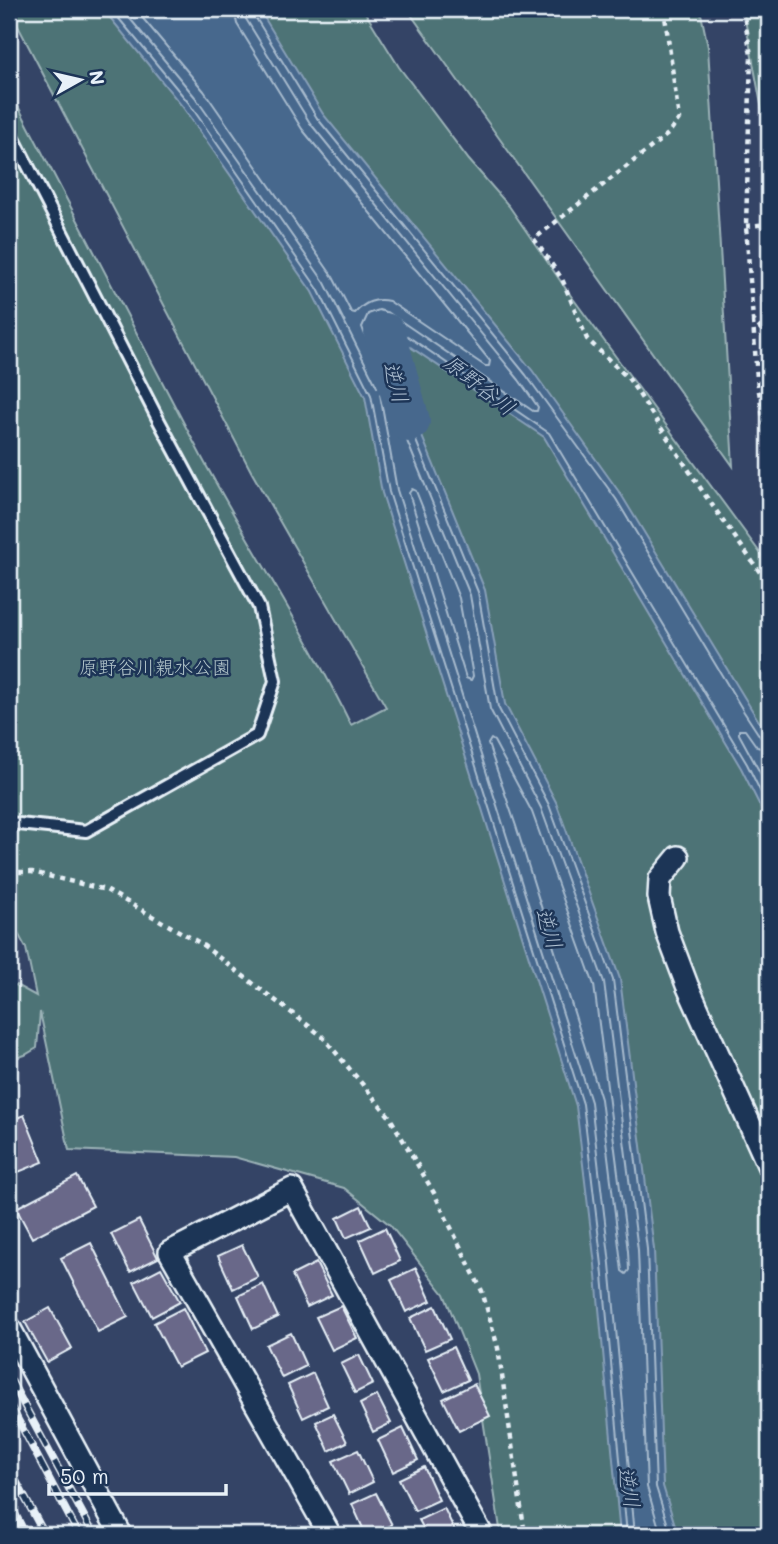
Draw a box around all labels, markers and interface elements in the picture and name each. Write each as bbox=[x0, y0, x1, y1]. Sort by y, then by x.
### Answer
north arrow bbox=[46, 46, 116, 116]
text: N bbox=[84, 69, 111, 86]
water label: 原野谷川 bbox=[439, 348, 521, 420]
water label: 逆川 bbox=[379, 358, 415, 406]
park label: 原野谷川親水公園 bbox=[79, 654, 231, 679]
water label: 逆川 bbox=[531, 904, 569, 952]
scale bar bbox=[49, 1453, 226, 1497]
text: 50 m bbox=[60, 1462, 109, 1489]
water label: 逆川 bbox=[613, 1464, 647, 1510]

